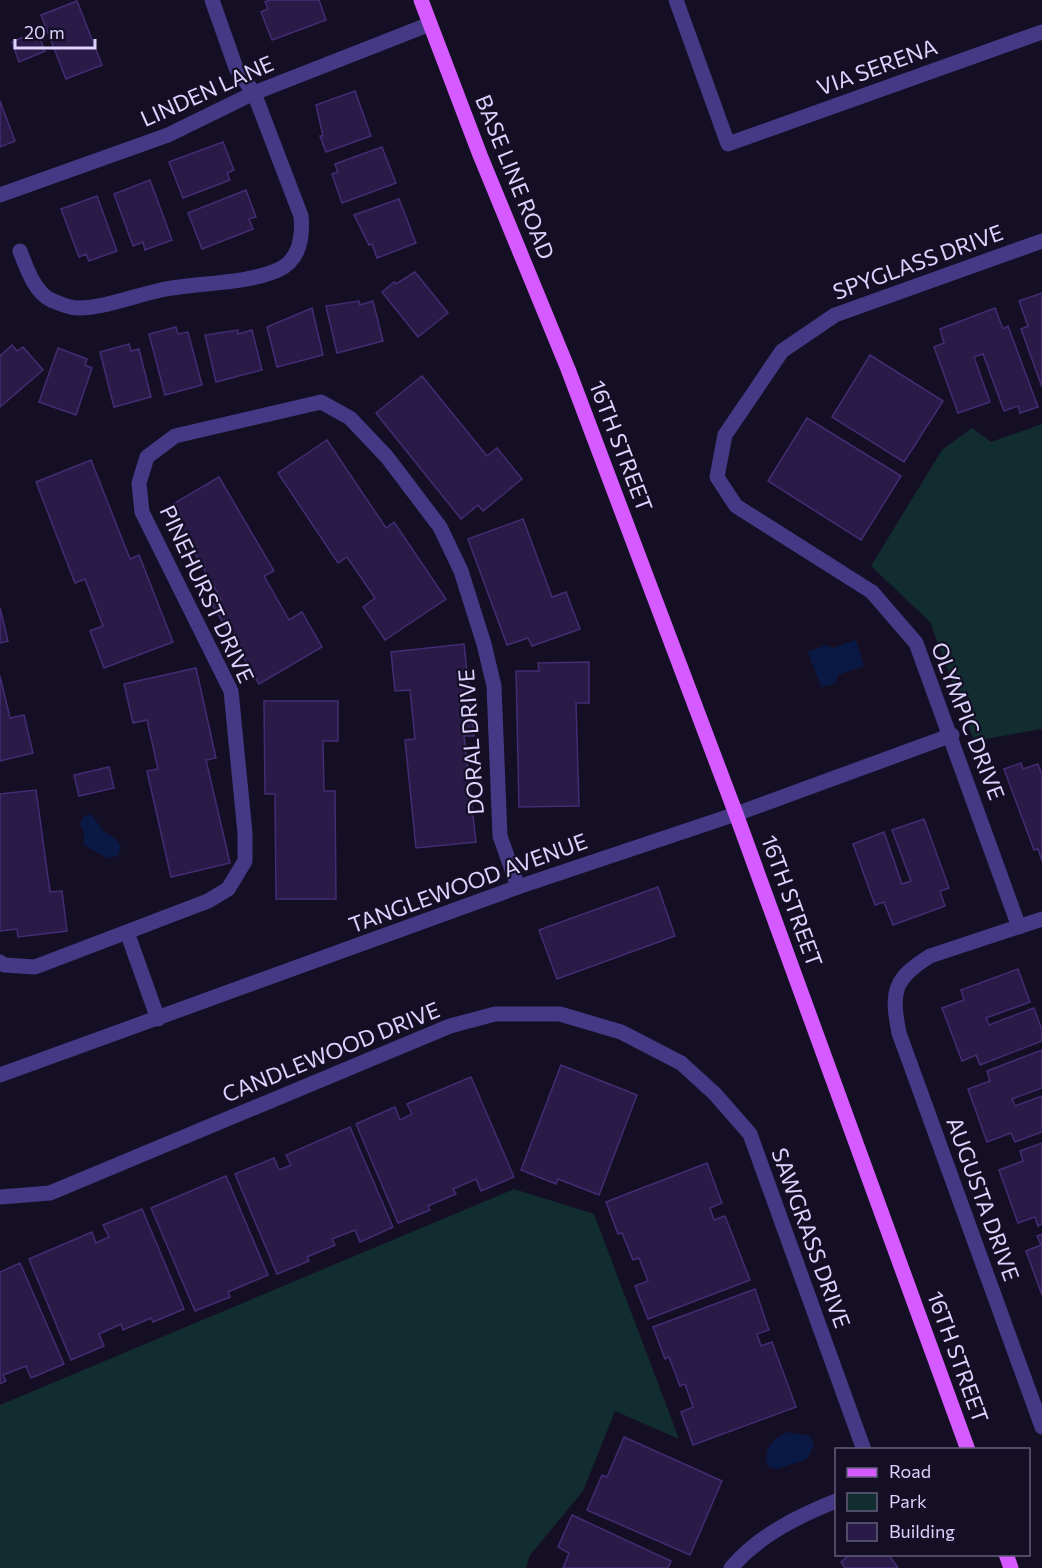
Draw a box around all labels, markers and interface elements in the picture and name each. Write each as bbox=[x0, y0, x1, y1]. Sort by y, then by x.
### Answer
scale bar bbox=[15, 12, 94, 50]
text: 20 m bbox=[24, 21, 65, 43]
street label: VIA SERENA bbox=[813, 32, 941, 101]
street label: LINDEN LANE bbox=[136, 49, 278, 132]
street label: BASE LINE ROAD bbox=[470, 91, 561, 263]
street label: SPYGLASS DRIVE bbox=[829, 218, 1007, 305]
street label: 16TH STREET bbox=[584, 376, 659, 515]
street label: PINEHURST DRIVE bbox=[154, 501, 260, 687]
street label: OLYMPIC DRIVE bbox=[926, 638, 1011, 804]
street label: DORAL DRIVE bbox=[452, 668, 489, 816]
street label: TANGLEWOOD AVENUE bbox=[345, 827, 591, 938]
street label: 16TH STREET bbox=[756, 831, 829, 970]
street label: CANDLEWOOD DRIVE bbox=[218, 996, 444, 1108]
street label: AUGUSTA DRIVE bbox=[941, 1113, 1026, 1284]
street label: SAWGRASS DRIVE bbox=[766, 1144, 857, 1332]
street label: 16TH STREET bbox=[922, 1287, 995, 1426]
legend bbox=[835, 1448, 1030, 1556]
text: Road bbox=[889, 1460, 931, 1482]
text: Park bbox=[889, 1490, 927, 1512]
text: Building bbox=[889, 1520, 955, 1542]

